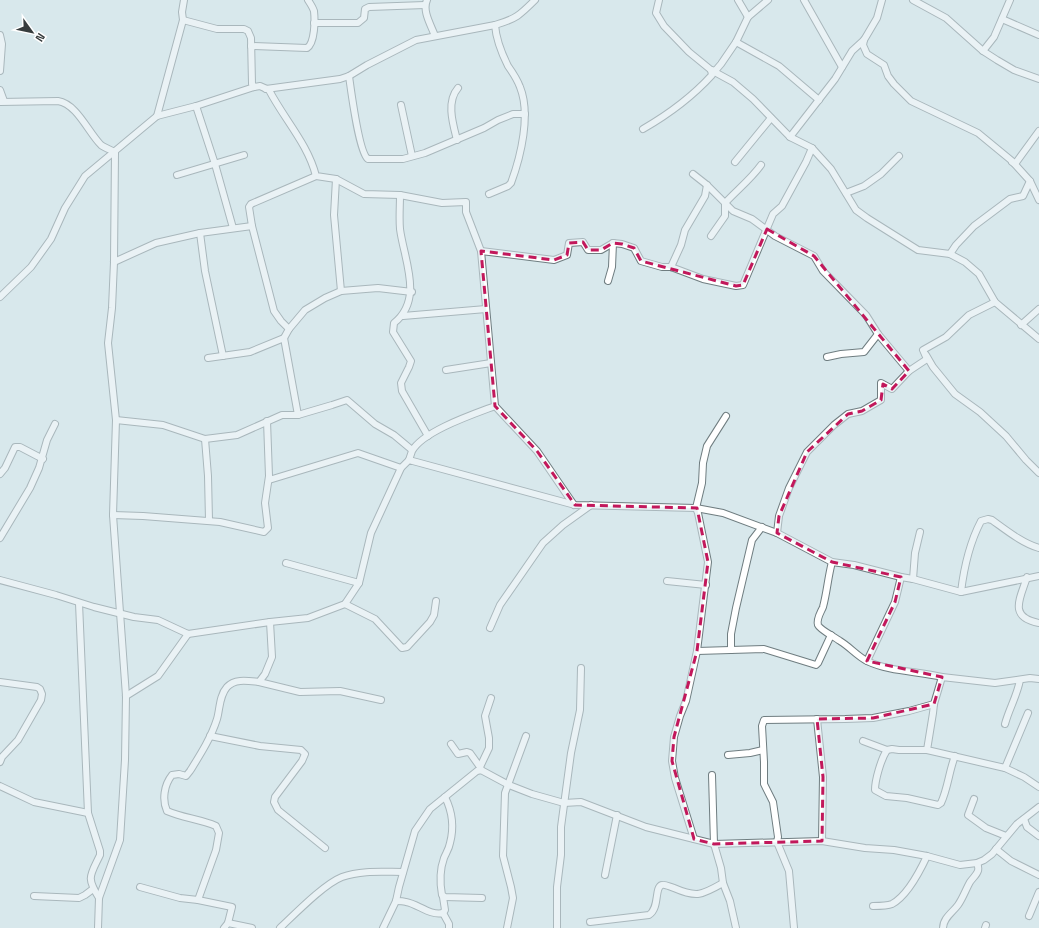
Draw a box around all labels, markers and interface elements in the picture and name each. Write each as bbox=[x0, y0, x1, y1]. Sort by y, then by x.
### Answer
north arrow bbox=[12, 12, 52, 52]
text: N bbox=[33, 31, 48, 44]

